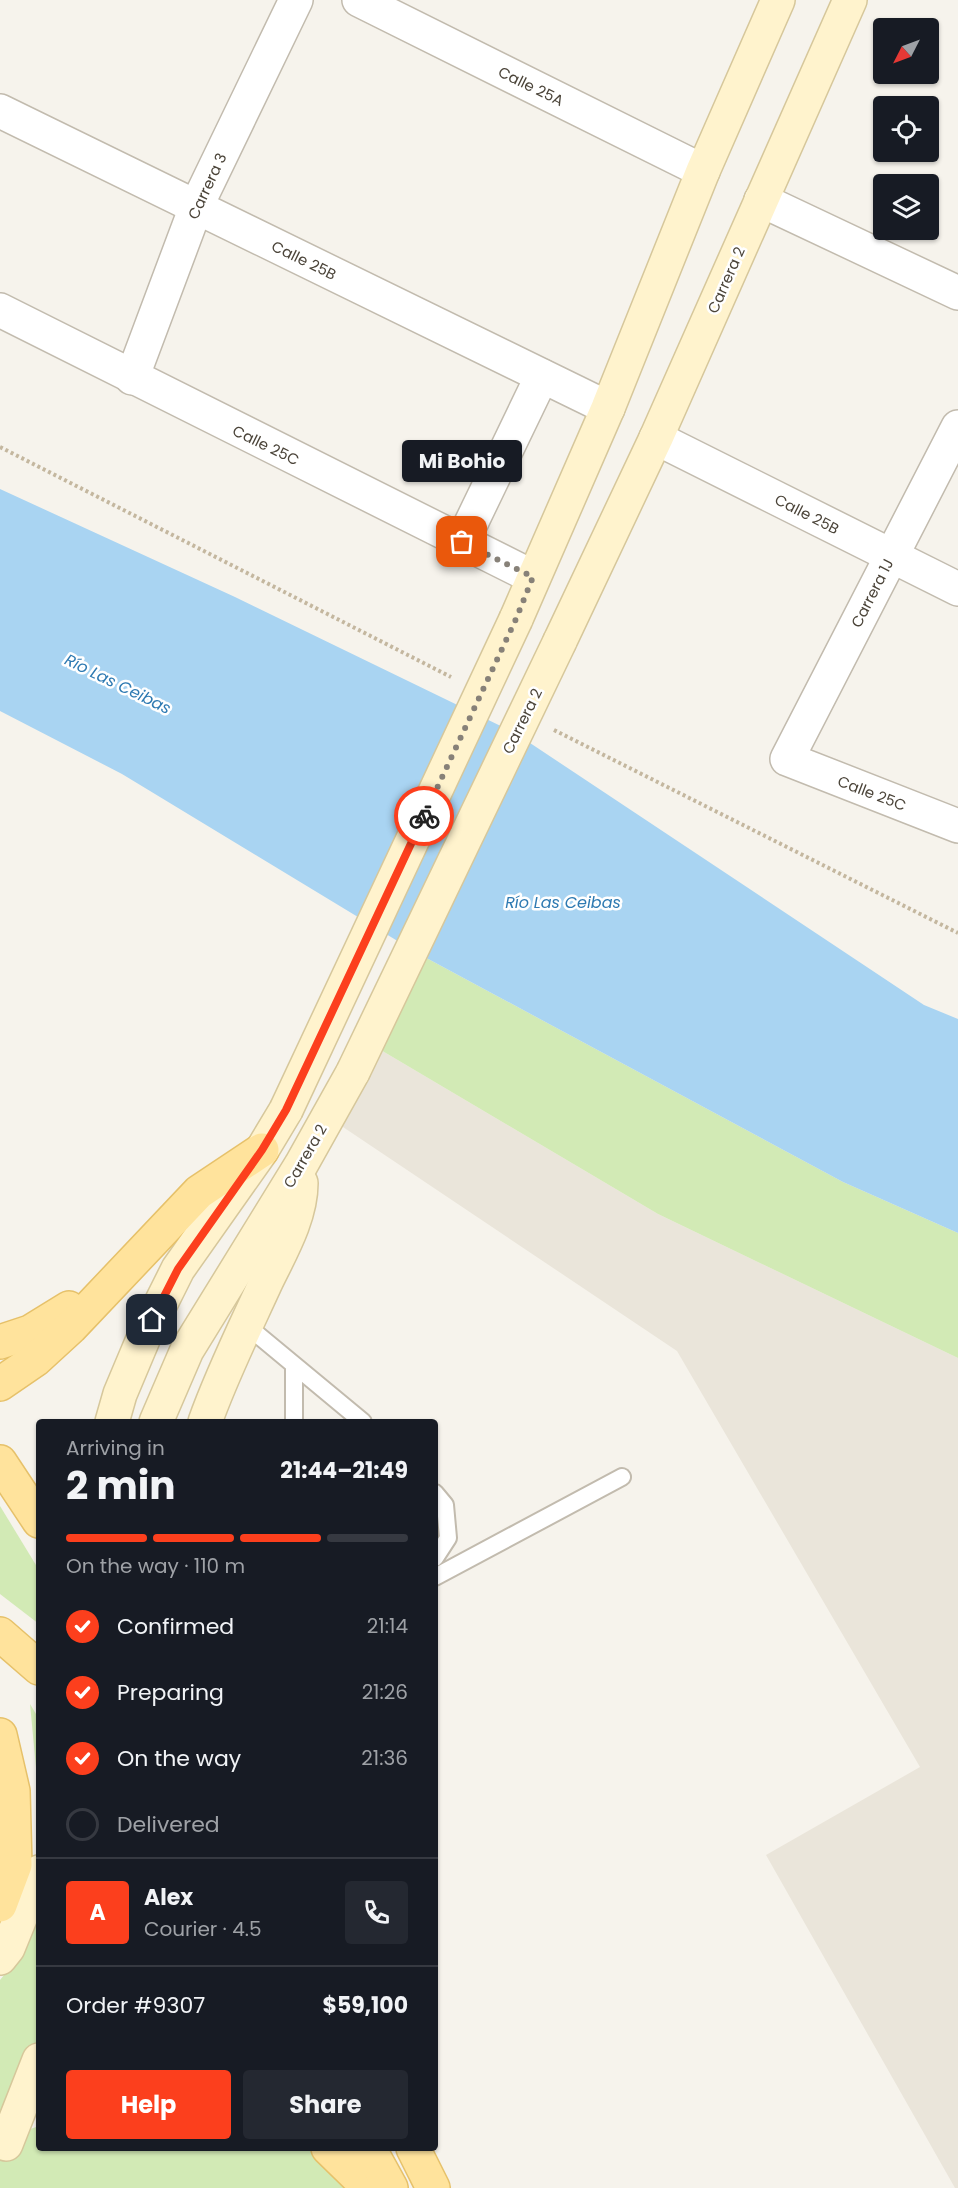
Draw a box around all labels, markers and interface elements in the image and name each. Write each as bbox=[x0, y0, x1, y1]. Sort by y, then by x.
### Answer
north arrow bbox=[873, 18, 939, 84]
map controls bbox=[873, 18, 939, 240]
street label: Calle 25A bbox=[495, 61, 567, 111]
button: locate bbox=[873, 96, 939, 162]
street label: Carrera 3 bbox=[183, 149, 231, 223]
button: layers bbox=[873, 174, 939, 240]
street label: Calle 25B bbox=[268, 235, 340, 285]
street label: Carrera 2 bbox=[702, 243, 750, 317]
street label: Calle 25C bbox=[229, 420, 303, 470]
callout: Mi Bohio bbox=[402, 440, 522, 482]
text: Mi Bohio bbox=[419, 447, 505, 475]
street label: Calle 25B bbox=[771, 489, 843, 539]
pin bbox=[436, 516, 487, 567]
icon: bag bbox=[445, 525, 478, 558]
street label: Carrera 1J bbox=[846, 555, 898, 631]
water label: Río Las Ceibas bbox=[61, 648, 175, 720]
street label: Carrera 2 bbox=[497, 685, 547, 757]
street label: Calle 25C bbox=[835, 770, 909, 816]
courier bbox=[394, 786, 454, 846]
icon: bike bbox=[408, 800, 441, 833]
water label: Río Las Ceibas bbox=[505, 891, 621, 914]
street label: Carrera 2 bbox=[278, 1120, 332, 1192]
pin bbox=[126, 1294, 177, 1345]
icon: home bbox=[135, 1303, 168, 1336]
text: Arriving in bbox=[66, 1434, 165, 1462]
text: 21:44–21:49 bbox=[280, 1455, 408, 1486]
text: 2 min bbox=[66, 1458, 176, 1513]
text: On the way · 110 m bbox=[66, 1552, 245, 1580]
icon: check bbox=[66, 1610, 99, 1643]
text: Confirmed bbox=[117, 1611, 234, 1642]
text: 21:14 bbox=[367, 1612, 408, 1640]
icon: check bbox=[66, 1676, 99, 1709]
text: Preparing bbox=[117, 1677, 224, 1708]
text: 21:26 bbox=[362, 1678, 408, 1706]
icon: check bbox=[66, 1742, 99, 1775]
text: On the way bbox=[117, 1743, 241, 1774]
text: 21:36 bbox=[361, 1744, 408, 1772]
text: Delivered bbox=[117, 1809, 220, 1840]
button: phone bbox=[345, 1881, 408, 1944]
text: Alex bbox=[144, 1882, 193, 1913]
text: A bbox=[89, 1897, 106, 1928]
text: Courier · 4.5 bbox=[144, 1915, 262, 1943]
text: Order #9307 bbox=[66, 1990, 205, 2021]
text: $59,100 bbox=[322, 1990, 408, 2021]
button: Help bbox=[66, 2070, 231, 2139]
button: Share bbox=[243, 2070, 408, 2139]

